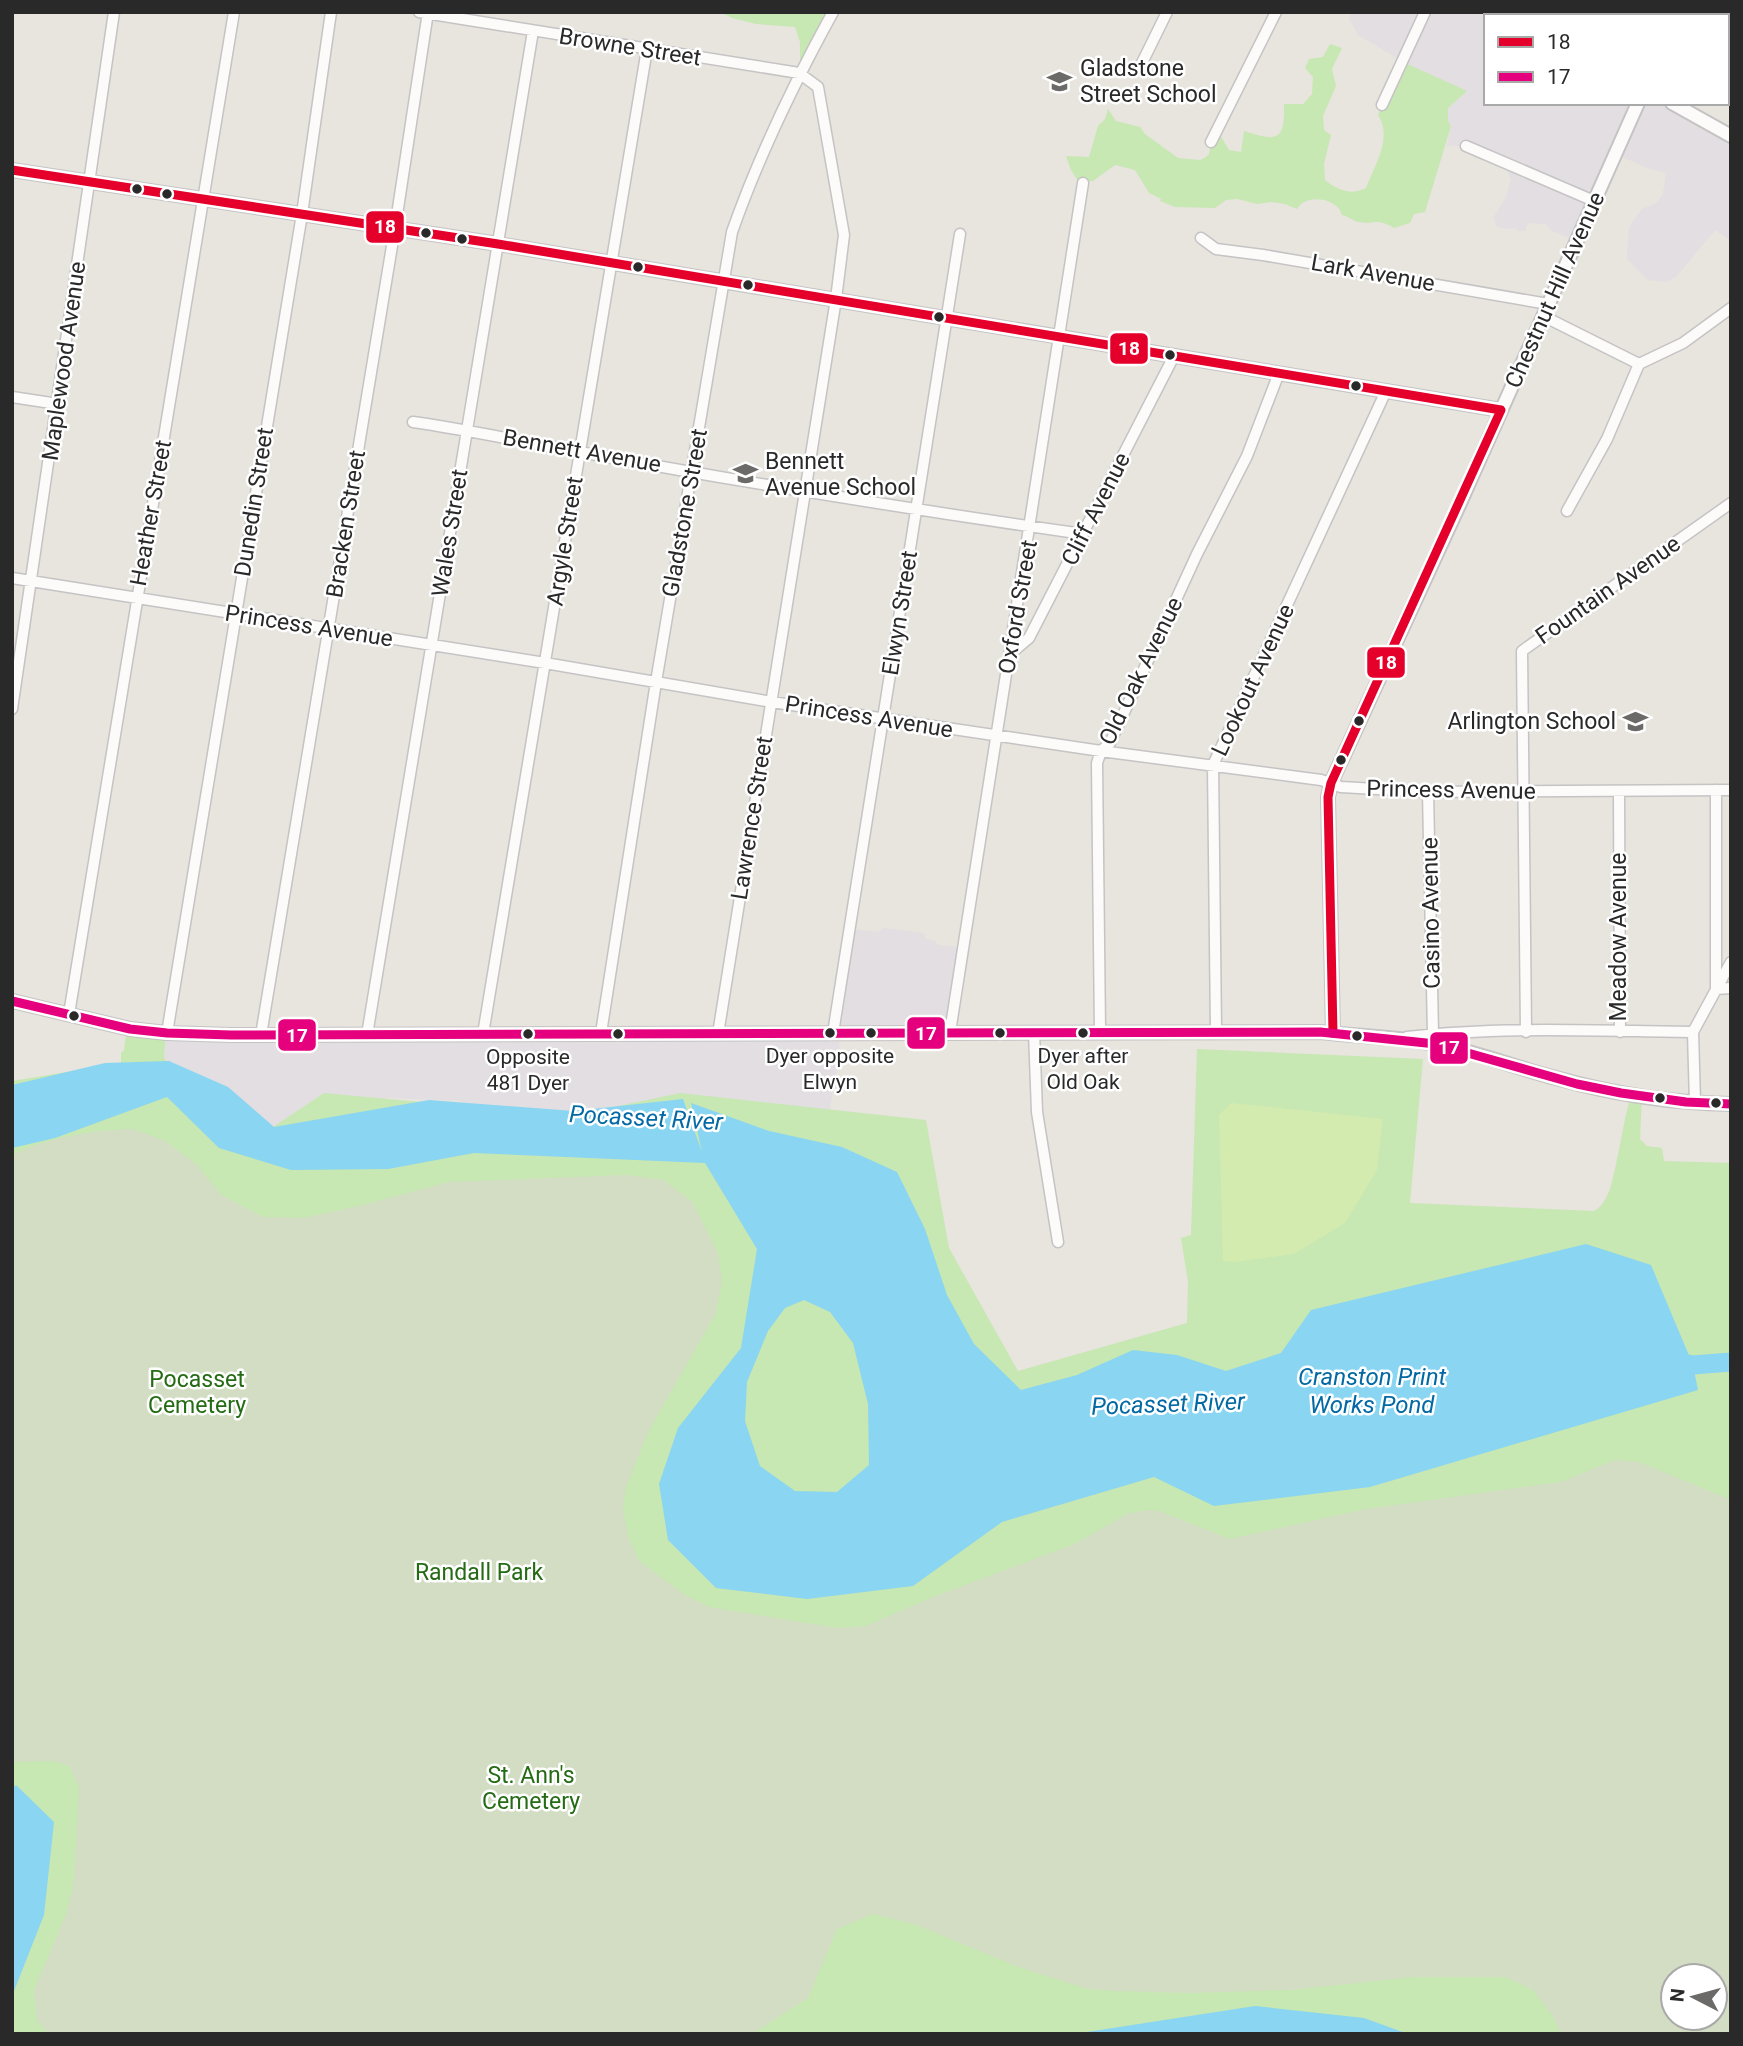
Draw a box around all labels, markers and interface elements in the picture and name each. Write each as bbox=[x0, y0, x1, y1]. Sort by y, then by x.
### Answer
legend bbox=[1484, 14, 1729, 105]
street label: Browne Street bbox=[557, 22, 703, 72]
text: 18 bbox=[1547, 30, 1571, 54]
place label: Gladstone Street School bbox=[1080, 55, 1217, 108]
text: 17 bbox=[1547, 65, 1571, 89]
school or university icon: Gladstone Street School bbox=[1046, 67, 1074, 95]
unlabelled marker bbox=[130, 182, 144, 196]
unlabelled marker bbox=[160, 187, 174, 201]
street label: Chestnut Hill Avenue bbox=[1500, 188, 1610, 392]
line badge: 18 bbox=[365, 210, 405, 244]
text: 18 bbox=[374, 215, 396, 238]
unlabelled marker bbox=[419, 226, 433, 240]
unlabelled marker bbox=[455, 232, 469, 246]
street label: Lark Avenue bbox=[1309, 249, 1437, 297]
street label: Maplewood Avenue bbox=[37, 260, 91, 462]
unlabelled marker bbox=[631, 260, 645, 274]
unlabelled marker bbox=[741, 278, 755, 292]
unlabelled marker bbox=[932, 310, 946, 324]
line badge: 18 bbox=[1109, 332, 1149, 365]
text: 18 bbox=[1118, 337, 1140, 360]
unlabelled marker bbox=[1163, 348, 1177, 362]
unlabelled marker bbox=[1349, 379, 1363, 393]
street label: Bennett Avenue bbox=[501, 424, 663, 478]
street label: Dunedin Street bbox=[229, 426, 279, 578]
street label: Gladstone Street bbox=[657, 427, 713, 599]
street label: Heather Street bbox=[125, 438, 177, 588]
street label: Bracken Street bbox=[321, 448, 371, 600]
place label: Bennett Avenue School bbox=[765, 448, 916, 501]
street label: Cliff Avenue bbox=[1056, 448, 1136, 570]
school or university icon: Bennett Avenue School bbox=[731, 460, 759, 488]
street label: Wales Street bbox=[427, 467, 473, 599]
street label: Argyle Street bbox=[541, 474, 589, 608]
street label: Fountain Avenue bbox=[1531, 530, 1685, 650]
street label: Oxford Street bbox=[993, 538, 1043, 676]
street label: Elwyn Street bbox=[877, 549, 923, 677]
street label: Old Oak Avenue bbox=[1094, 593, 1188, 749]
street label: Princess Avenue bbox=[223, 599, 395, 653]
street label: Lookout Avenue bbox=[1206, 600, 1300, 760]
line badge: 18 bbox=[1366, 646, 1406, 679]
text: 18 bbox=[1375, 651, 1397, 674]
street label: Princess Avenue bbox=[783, 690, 955, 744]
school or university icon: Arlington School bbox=[1622, 707, 1650, 735]
place label: Arlington School bbox=[1447, 708, 1616, 735]
unlabelled marker bbox=[1352, 714, 1366, 728]
street label: Lawrence Street bbox=[726, 734, 778, 902]
unlabelled marker bbox=[1334, 753, 1348, 767]
street label: Princess Avenue bbox=[1366, 775, 1536, 805]
street label: Casino Avenue bbox=[1416, 837, 1446, 989]
street label: Meadow Avenue bbox=[1605, 852, 1632, 1022]
unlabelled marker bbox=[67, 1009, 81, 1023]
line badge: 17 bbox=[906, 1016, 946, 1050]
line badge: 17 bbox=[277, 1018, 317, 1052]
text: 17 bbox=[915, 1022, 937, 1045]
text: 17 bbox=[286, 1024, 308, 1047]
marker: Dyer opposite Elwyn bbox=[823, 1026, 837, 1040]
unlabelled marker bbox=[864, 1026, 878, 1040]
unlabelled marker bbox=[993, 1026, 1007, 1040]
marker: Dyer after Old Oak bbox=[1076, 1026, 1090, 1040]
marker: Opposite 481 Dyer bbox=[521, 1027, 535, 1041]
unlabelled marker bbox=[611, 1027, 625, 1041]
unlabelled marker bbox=[1350, 1029, 1364, 1043]
line badge: 17 bbox=[1429, 1031, 1469, 1065]
text: 17 bbox=[1438, 1036, 1460, 1059]
place label: Dyer opposite Elwyn bbox=[766, 1044, 894, 1094]
place label: Dyer after Old Oak bbox=[1038, 1044, 1128, 1094]
place label: Opposite 481 Dyer bbox=[486, 1045, 570, 1095]
unlabelled marker bbox=[1653, 1091, 1667, 1105]
unlabelled marker bbox=[1709, 1096, 1723, 1110]
water label: Pocasset River bbox=[568, 1100, 725, 1136]
water label: Cranston Print Works Pond bbox=[1298, 1363, 1446, 1419]
park label: Pocasset Cemetery bbox=[148, 1366, 246, 1419]
water label: Pocasset River bbox=[1091, 1387, 1246, 1421]
park label: Randall Park bbox=[415, 1559, 543, 1586]
park label: St. Ann's Cemetery bbox=[482, 1762, 580, 1815]
north arrow bbox=[1659, 1962, 1729, 2032]
text: N bbox=[1665, 1987, 1690, 2003]

